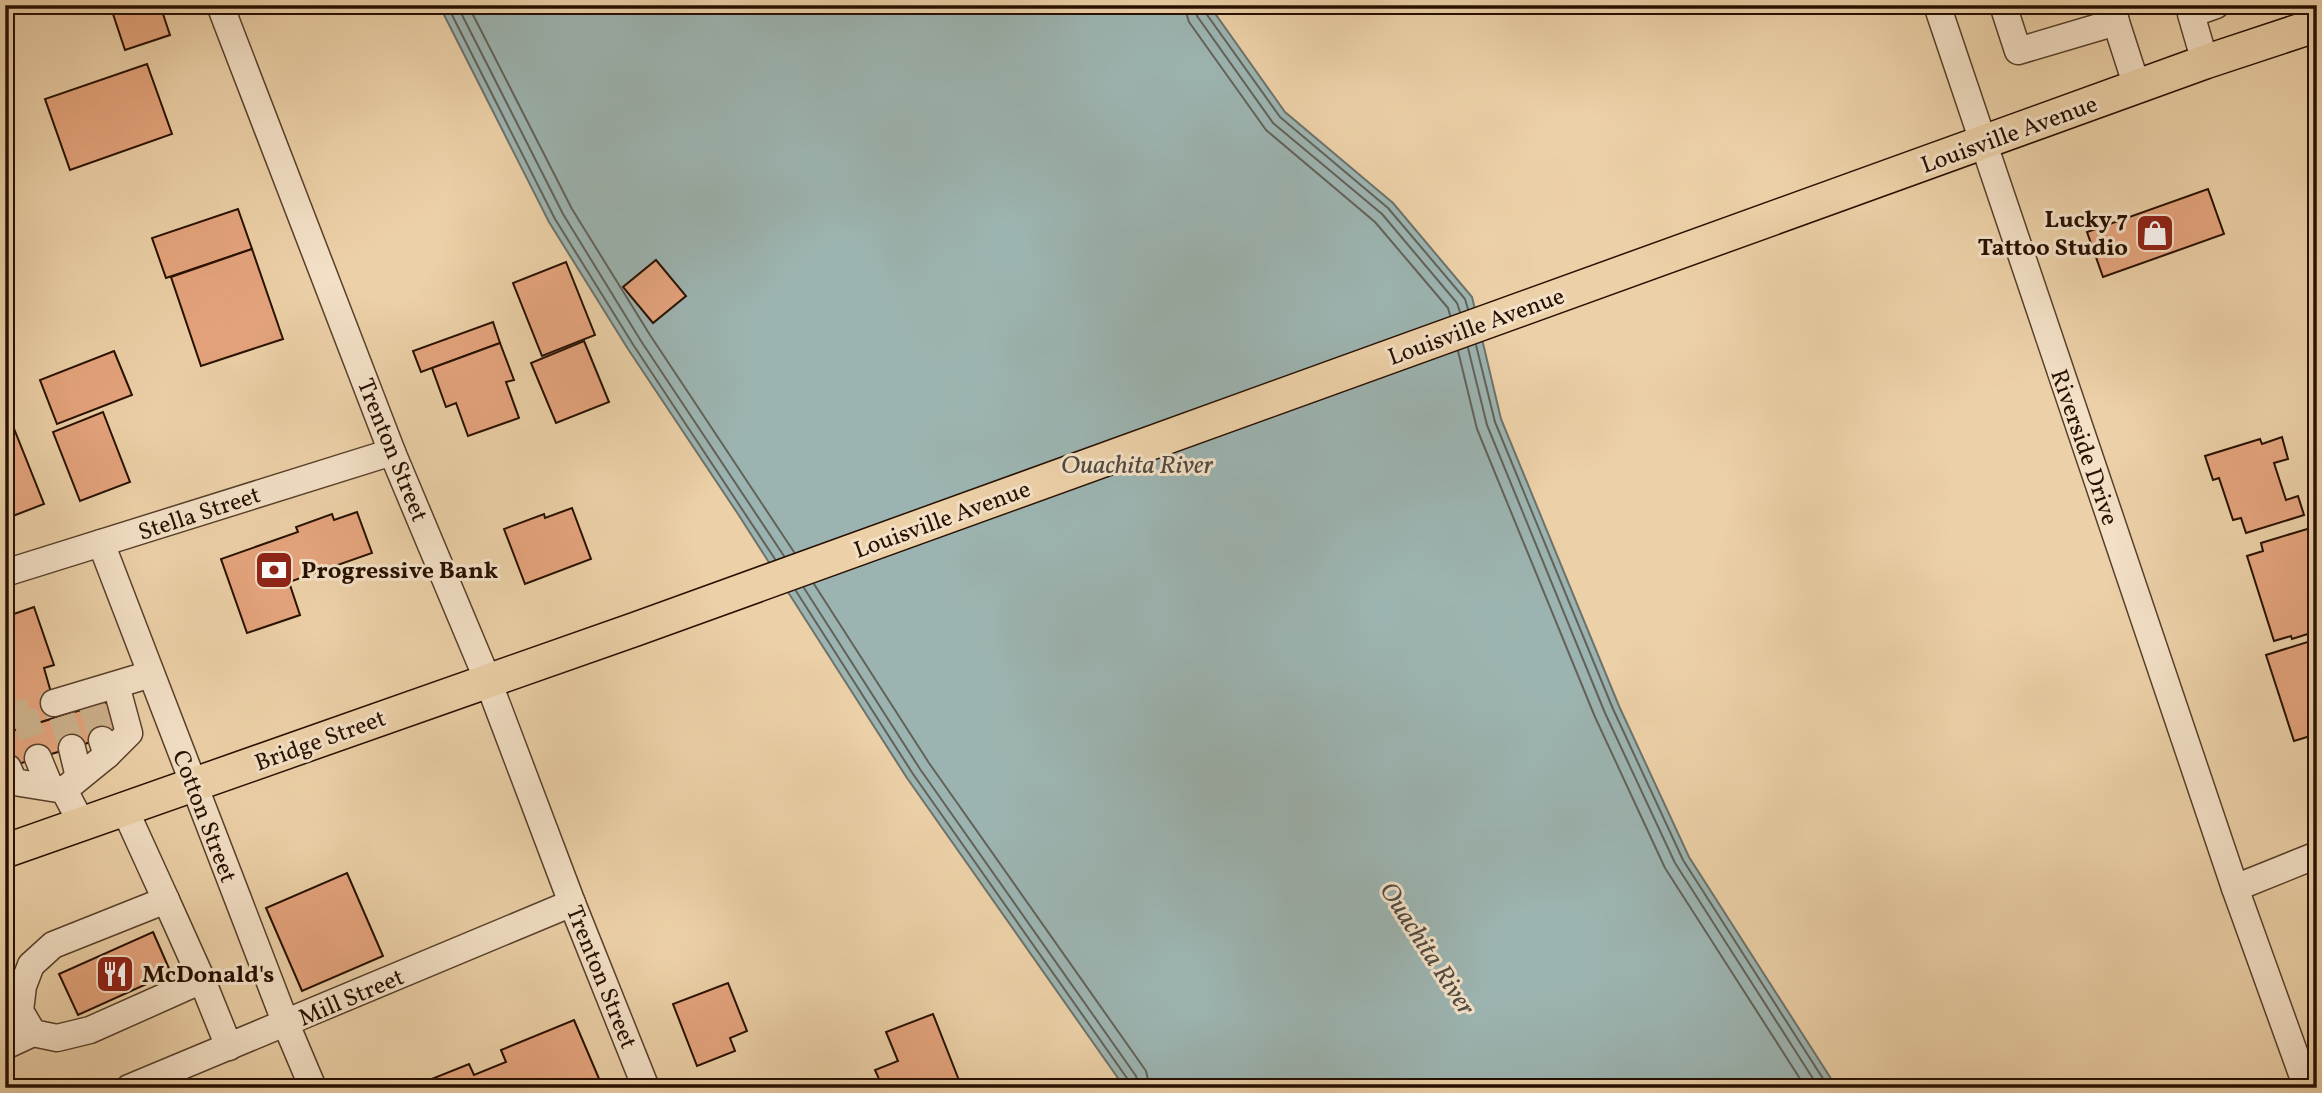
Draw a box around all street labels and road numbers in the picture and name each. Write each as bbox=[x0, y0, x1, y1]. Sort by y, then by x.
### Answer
street label: Louisville Avenue bbox=[1917, 88, 2103, 184]
street label: Louisville Avenue bbox=[1384, 280, 1570, 376]
street label: Riverside Drive bbox=[2040, 365, 2126, 530]
street label: Trenton Street bbox=[347, 374, 435, 528]
street label: Louisville Avenue bbox=[850, 473, 1036, 569]
street label: Stella Street bbox=[134, 479, 265, 551]
street label: Bridge Street bbox=[250, 702, 391, 781]
street label: Cotton Street bbox=[162, 745, 244, 888]
street label: Trenton Street bbox=[556, 901, 644, 1055]
street label: Mill Street bbox=[294, 961, 410, 1036]

